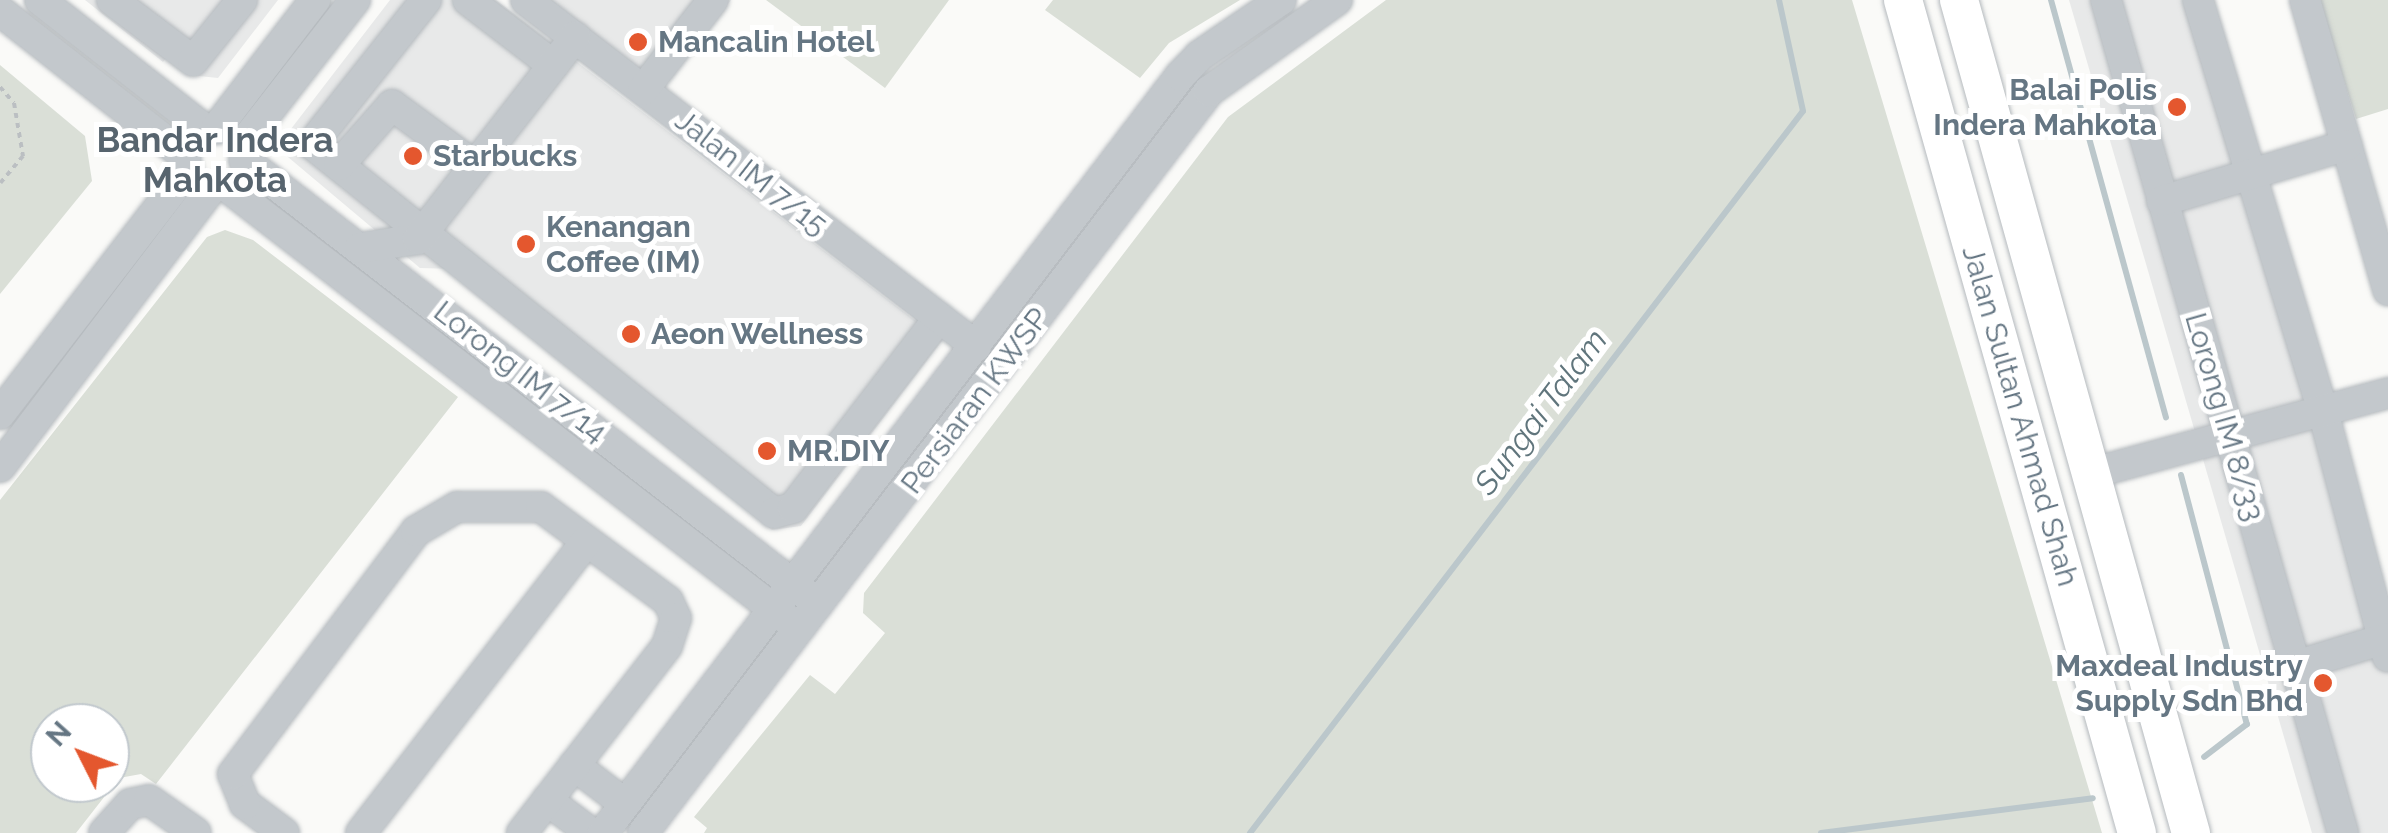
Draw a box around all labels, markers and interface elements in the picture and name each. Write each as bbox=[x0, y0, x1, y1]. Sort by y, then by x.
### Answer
place label: Mancalin Hotel bbox=[658, 24, 875, 60]
marker: Mancalin Hotel bbox=[627, 31, 649, 53]
place label: Balai Polis Indera Mahkota bbox=[1933, 72, 2157, 142]
marker: Balai Polis Indera Mahkota bbox=[2166, 96, 2188, 118]
street label: Jalan IM 7/15 bbox=[668, 103, 834, 243]
district label: Bandar Indera Mahkota bbox=[96, 119, 334, 201]
place label: Starbucks bbox=[433, 138, 577, 174]
marker: Starbucks bbox=[402, 145, 424, 167]
place label: Kenangan Coffee (IM) bbox=[546, 209, 700, 280]
marker: Kenangan Coffee (IM) bbox=[515, 233, 537, 255]
street label: Jalan Sultan Ahmad Shah bbox=[1954, 241, 2086, 591]
street label: Lorong IM 7/14 bbox=[427, 293, 613, 451]
street label: Persiaran KWSP bbox=[894, 301, 1056, 501]
street label: Lorong IM 8/33 bbox=[2177, 309, 2271, 525]
place label: Aeon Wellness bbox=[651, 316, 864, 352]
water label: Sungai Talam bbox=[1466, 321, 1616, 503]
marker: Aeon Wellness bbox=[620, 323, 642, 345]
place label: MR.DIY bbox=[787, 433, 890, 469]
marker: MR.DIY bbox=[756, 440, 778, 462]
place label: Maxdeal Industry Supply Sdn Bhd bbox=[2055, 648, 2303, 718]
marker: Maxdeal Industry Supply Sdn Bhd bbox=[2312, 672, 2334, 694]
north arrow bbox=[30, 703, 130, 803]
text: N bbox=[39, 715, 78, 753]

